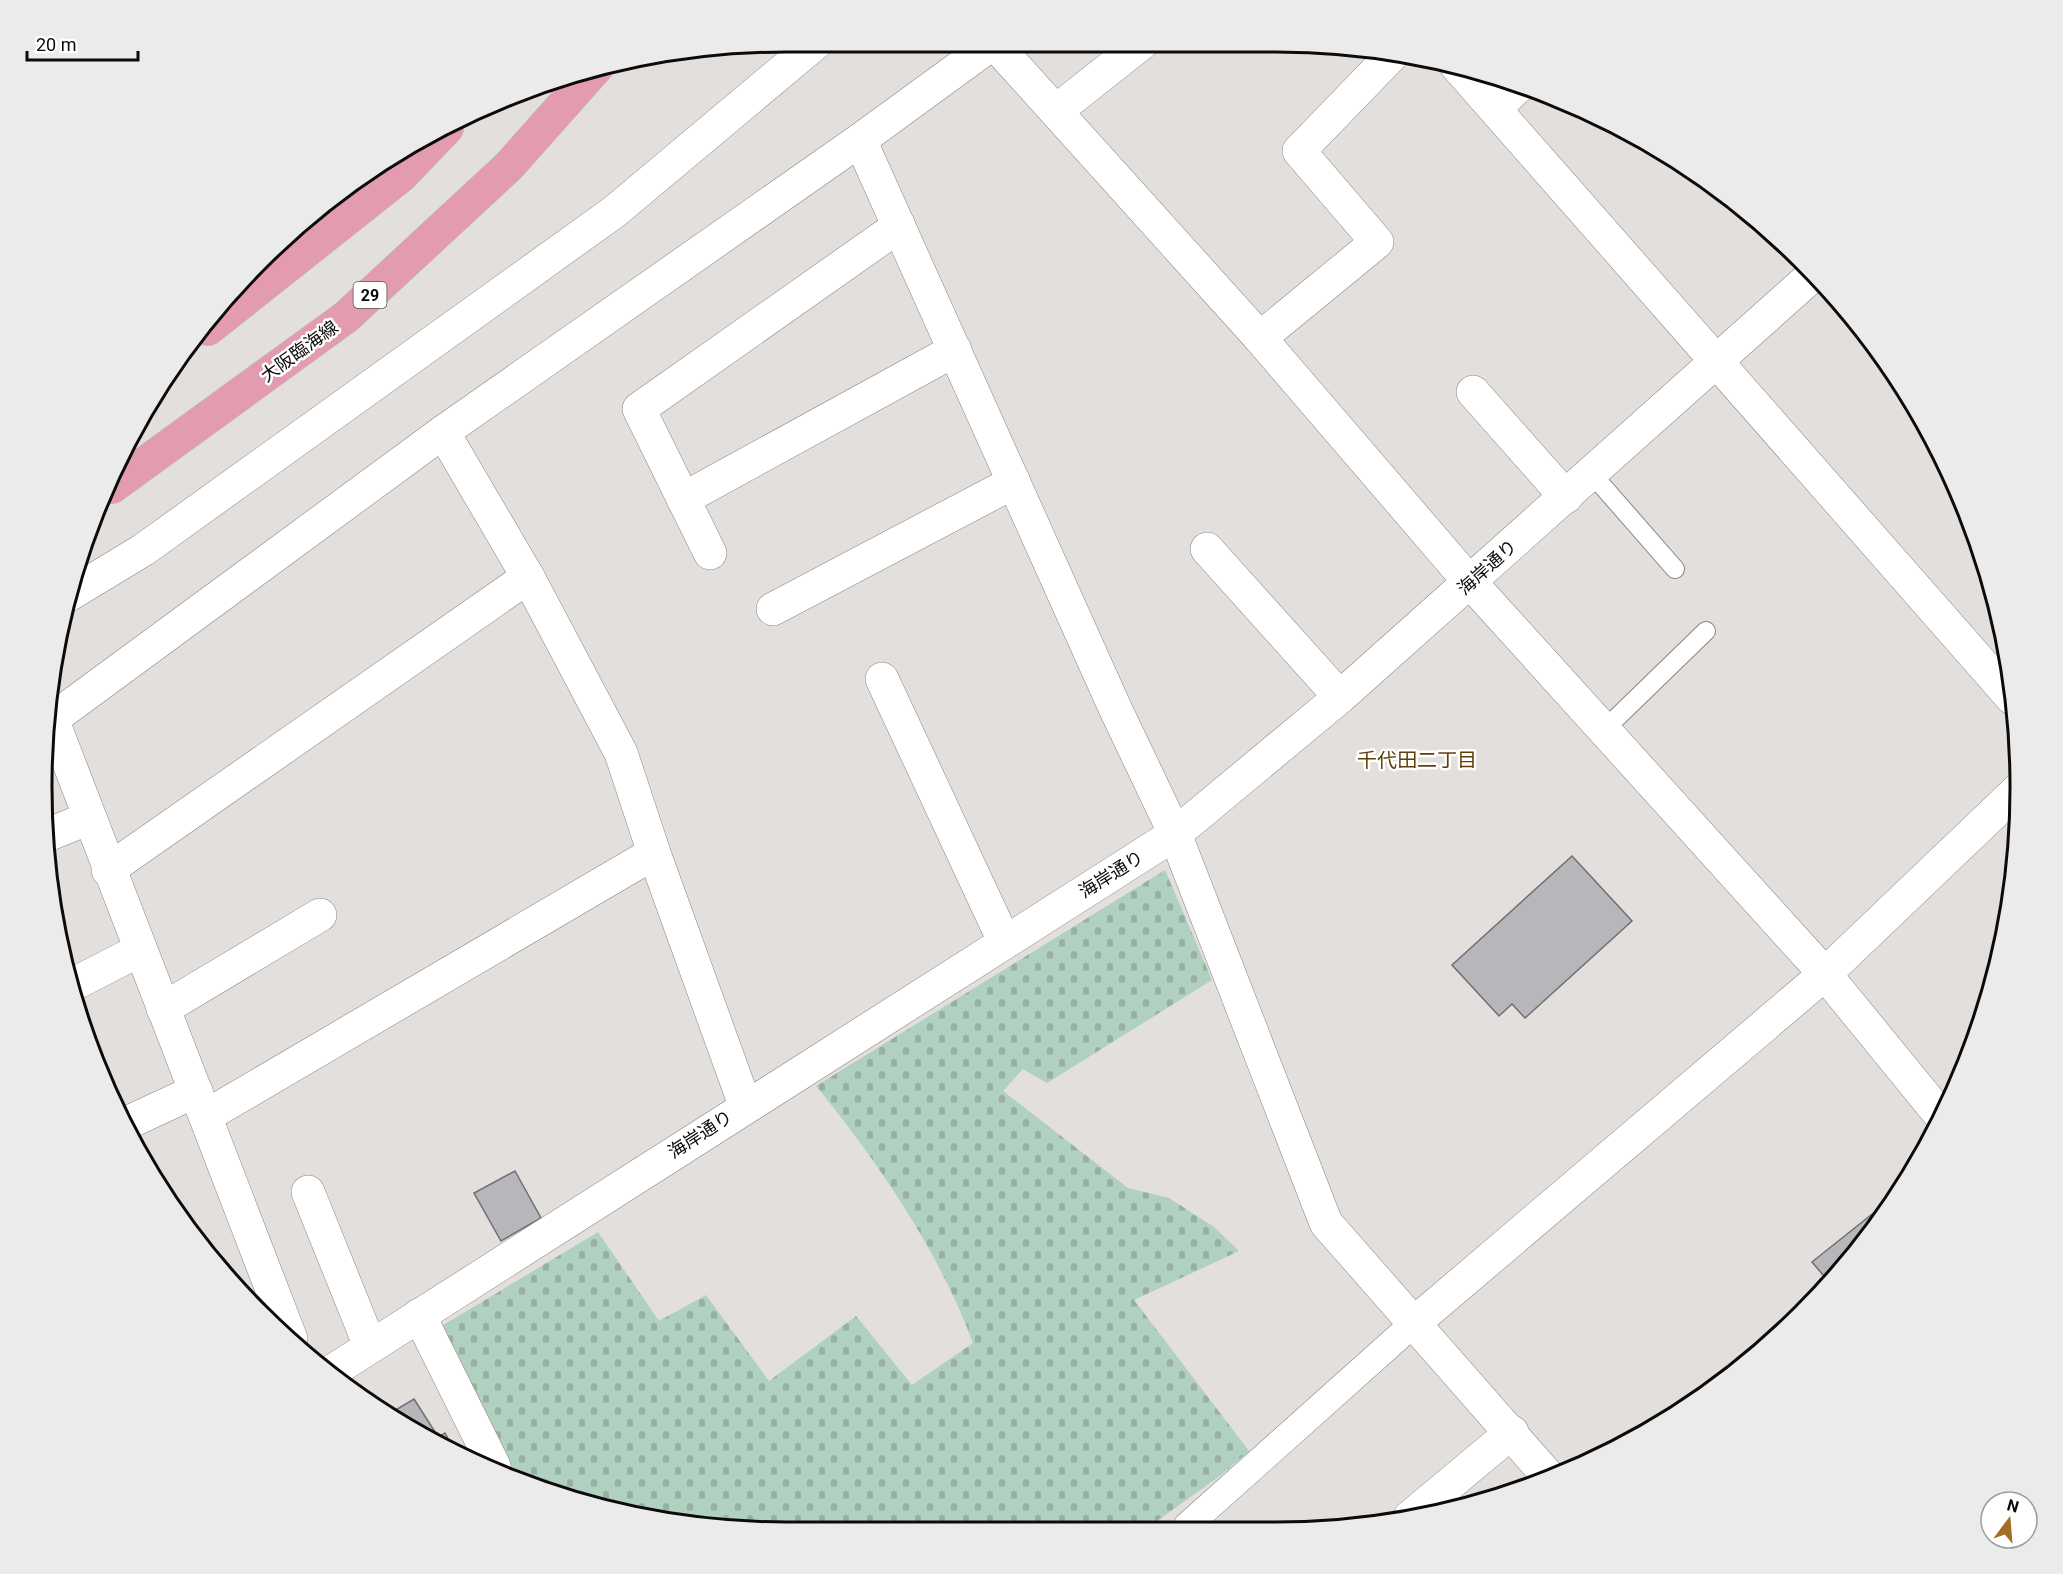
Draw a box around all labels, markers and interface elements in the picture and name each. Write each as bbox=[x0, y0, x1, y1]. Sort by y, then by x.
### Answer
scale bar bbox=[27, 24, 138, 62]
text: 20 m bbox=[36, 34, 76, 55]
road number: 29 bbox=[354, 282, 386, 308]
street label: 大阪臨海線 bbox=[256, 316, 342, 386]
street label: 海岸通り bbox=[1453, 535, 1521, 599]
district label: 千代田二丁目 bbox=[1357, 748, 1477, 772]
street label: 海岸通り bbox=[1075, 846, 1147, 902]
street label: 海岸通り bbox=[664, 1106, 736, 1162]
north arrow bbox=[1979, 1490, 2039, 1550]
text: N bbox=[2005, 1495, 2021, 1517]

